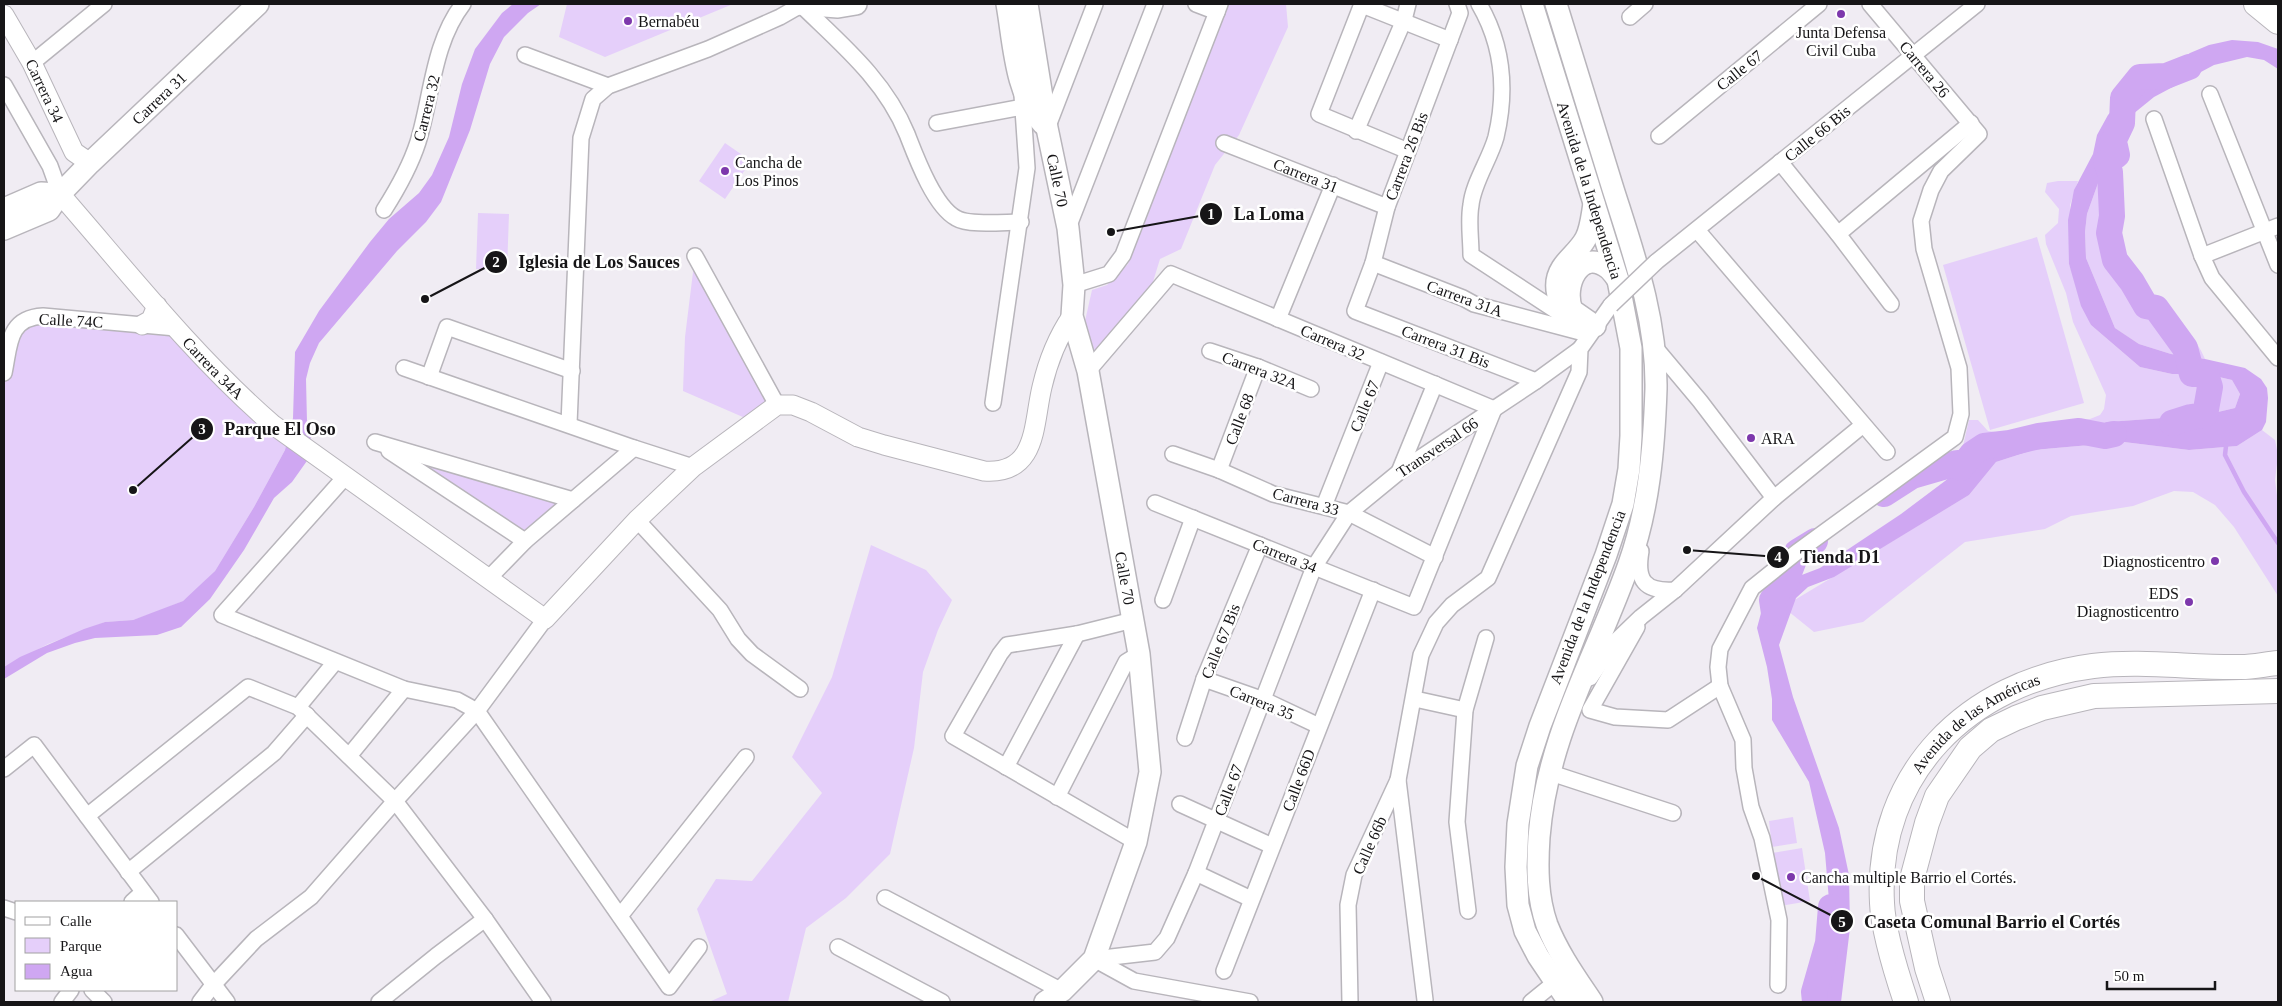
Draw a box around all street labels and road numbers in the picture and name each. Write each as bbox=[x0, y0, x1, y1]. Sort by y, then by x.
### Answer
street label: Carrera 26 bbox=[1896, 38, 1953, 101]
street label: Calle 67 bbox=[1713, 47, 1766, 94]
street label: Carrera 34 bbox=[22, 56, 67, 125]
street label: Carrera 31 bbox=[129, 69, 190, 128]
street label: Carrera 32 bbox=[410, 73, 443, 143]
street label: Avenida de la Independencia bbox=[1554, 99, 1625, 281]
street label: Calle 66 Bis bbox=[1781, 102, 1853, 165]
street label: Carrera 26 Bis bbox=[1382, 110, 1431, 203]
street label: Calle 70 bbox=[1044, 152, 1071, 208]
street label: Carrera 31 bbox=[1271, 155, 1340, 196]
street label: Carrera 31A bbox=[1425, 277, 1506, 320]
street label: Calle 74C bbox=[38, 310, 104, 331]
street label: Carrera 32 bbox=[1298, 321, 1367, 364]
street label: Carrera 31 Bis bbox=[1399, 322, 1492, 371]
street label: Carrera 34A bbox=[179, 334, 247, 403]
street label: Carrera 32A bbox=[1220, 348, 1300, 393]
street label: Calle 67 bbox=[1347, 378, 1382, 434]
street label: Calle 68 bbox=[1222, 391, 1257, 447]
street label: Transversal 66 bbox=[1394, 414, 1481, 481]
street label: Carrera 33 bbox=[1271, 484, 1341, 518]
street label: Avenida de la Independencia bbox=[1546, 508, 1629, 687]
street label: Carrera 34 bbox=[1250, 535, 1319, 576]
street label: Calle 70 bbox=[1112, 550, 1138, 606]
street label: Calle 67 Bis bbox=[1198, 601, 1243, 681]
street label: Avenida de las Américas bbox=[1908, 671, 2042, 777]
street label: Carrera 35 bbox=[1227, 682, 1297, 723]
street label: Calle 66D bbox=[1279, 747, 1318, 814]
street label: Calle 67 bbox=[1211, 762, 1246, 818]
street label: Calle 66b bbox=[1349, 814, 1390, 877]

